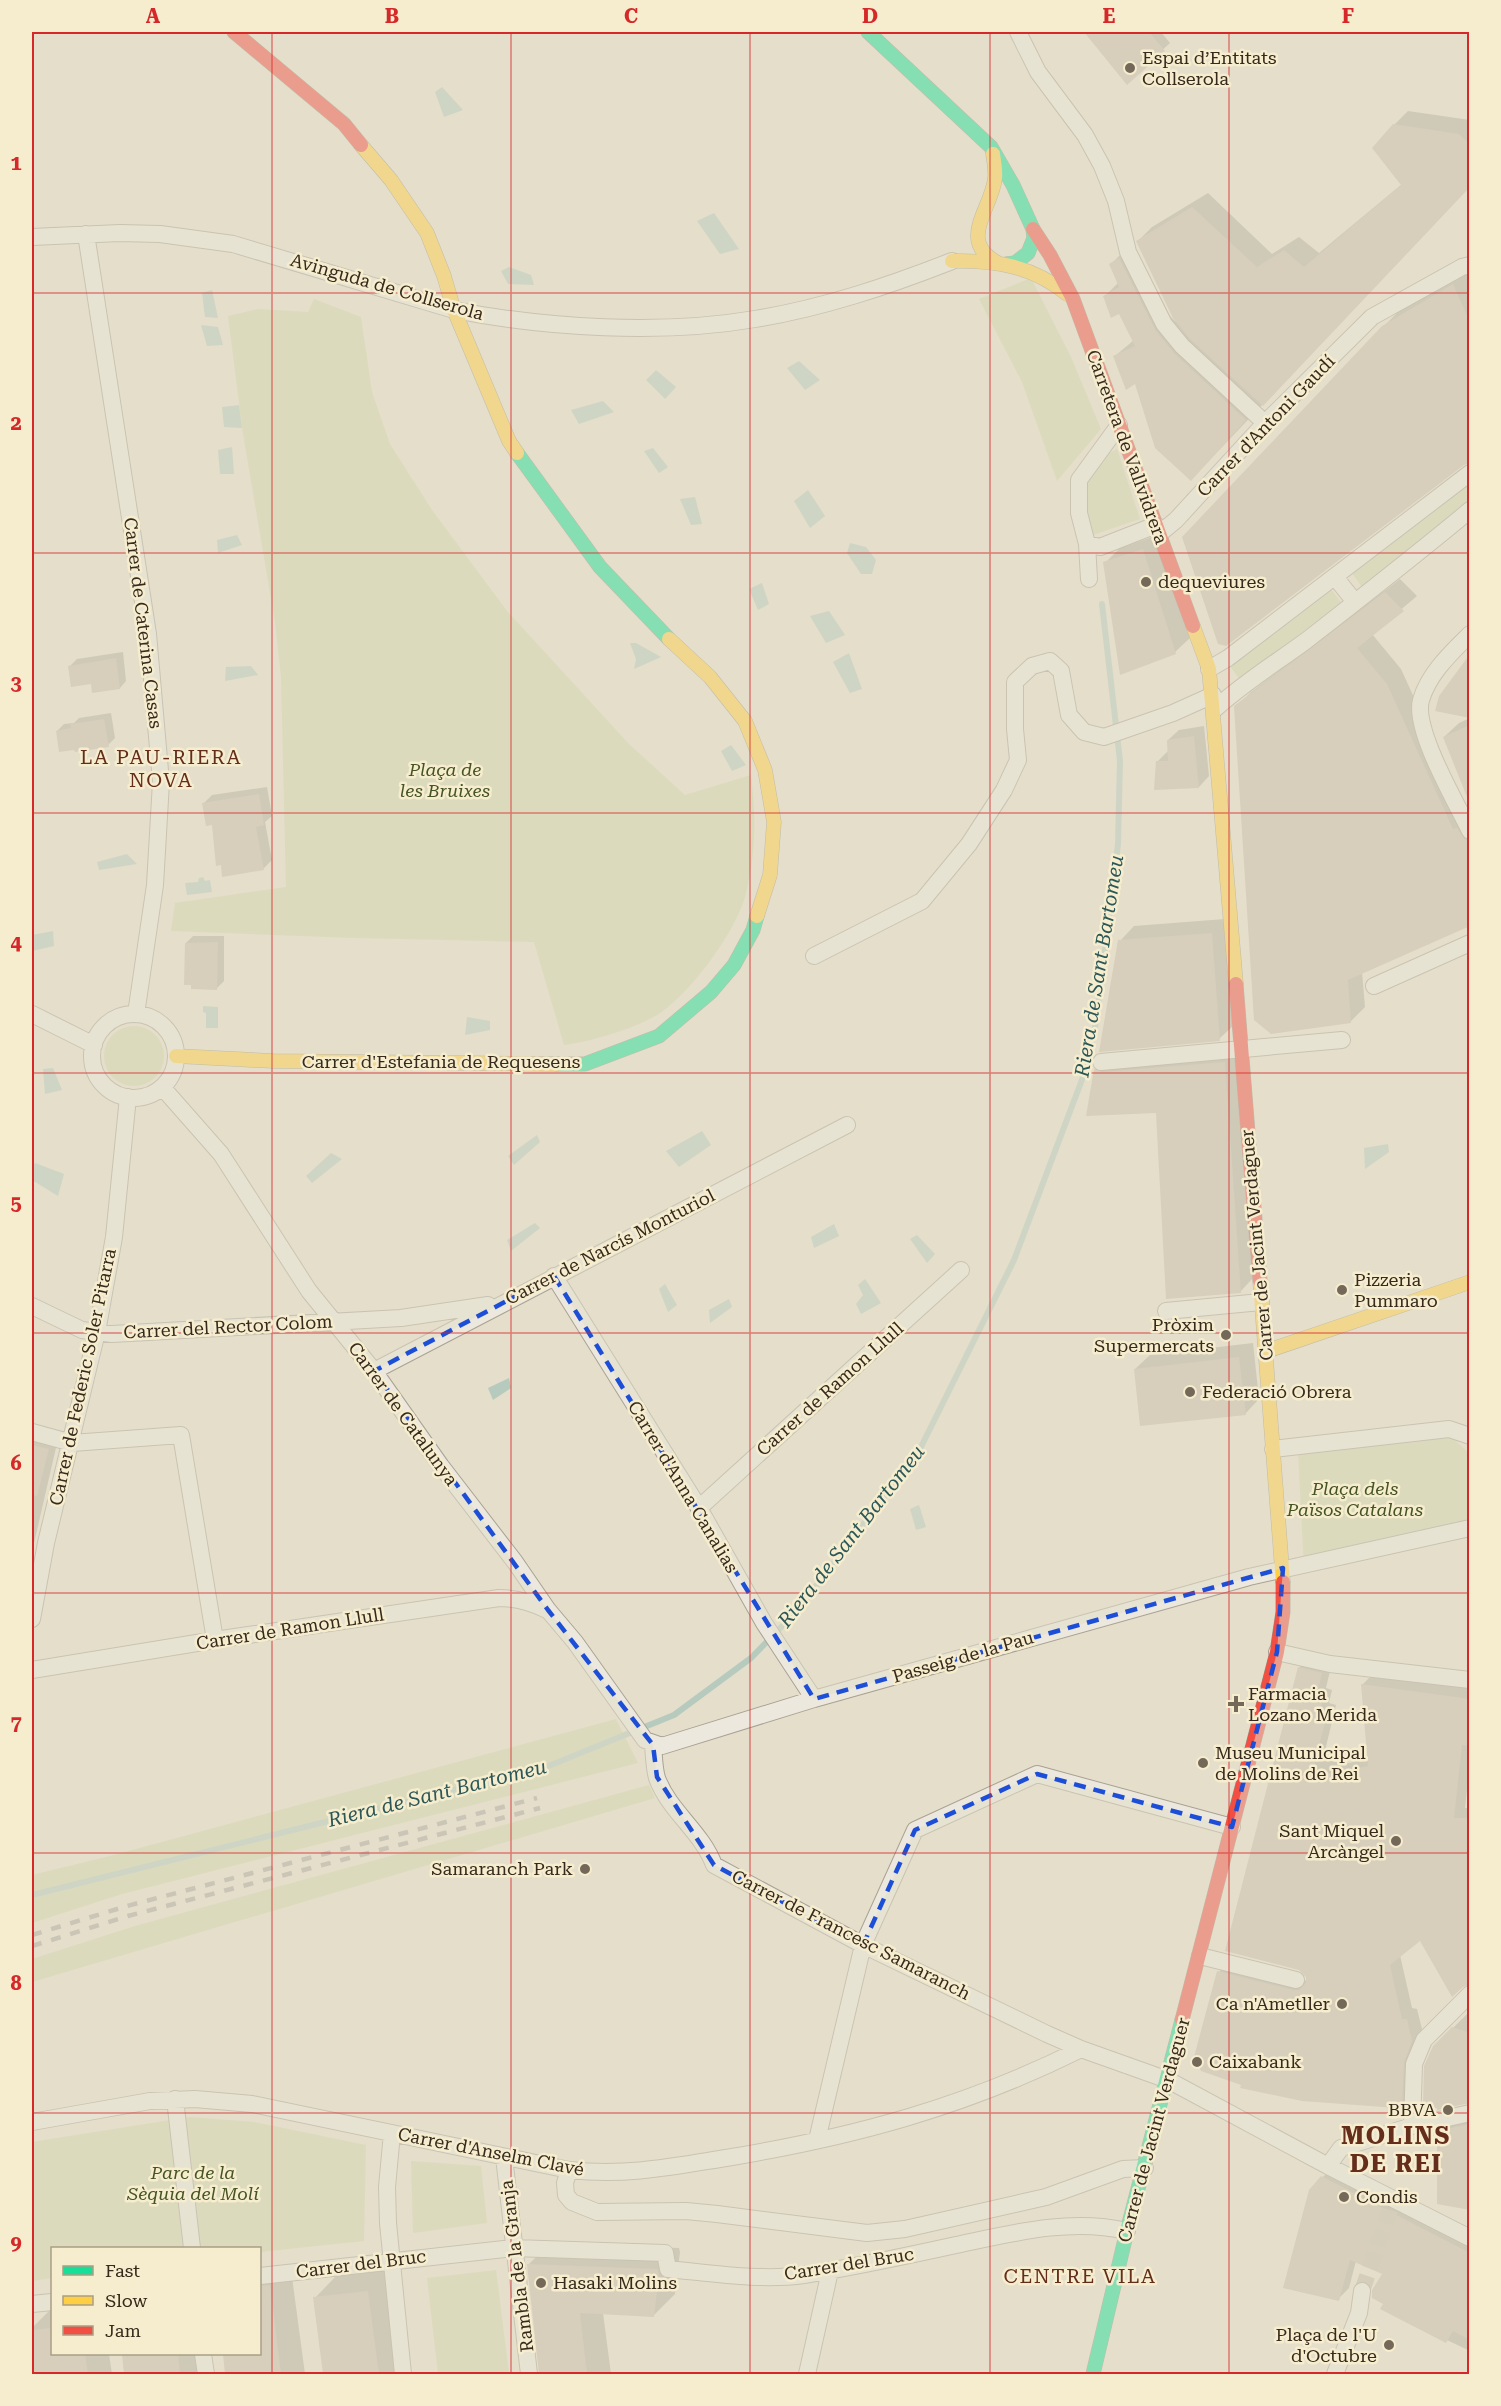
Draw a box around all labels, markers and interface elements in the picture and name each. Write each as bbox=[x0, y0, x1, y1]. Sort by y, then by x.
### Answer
text: A bbox=[146, 4, 161, 28]
text: B bbox=[385, 4, 399, 28]
text: C bbox=[624, 4, 638, 28]
text: D bbox=[862, 4, 878, 28]
text: E bbox=[1103, 4, 1116, 28]
text: F bbox=[1342, 4, 1354, 28]
place label: Espai d’Entitats Collserola bbox=[1142, 47, 1276, 89]
marker: Espai d’Entitats Collserola bbox=[1123, 61, 1137, 75]
text: 1 bbox=[10, 151, 22, 175]
street label: Avinguda de Collserola bbox=[288, 249, 486, 324]
street label: Carretera de Vallvidrera bbox=[1083, 347, 1172, 547]
street label: Carrer d'Antoni Gaudí bbox=[1192, 350, 1339, 501]
text: 2 bbox=[10, 411, 22, 435]
street label: Carrer de Caterina Casas bbox=[120, 516, 167, 730]
place label: dequeviures bbox=[1158, 571, 1265, 592]
marker: dequeviures bbox=[1139, 575, 1153, 589]
text: 3 bbox=[10, 671, 22, 695]
district label: LA PAU-RIERA NOVA bbox=[80, 745, 242, 792]
park label: Plaça de les Bruixes bbox=[400, 759, 490, 801]
water label: Riera de Sant Bartomeu bbox=[1069, 853, 1128, 1080]
text: 4 bbox=[10, 931, 22, 955]
street label: Carrer d'Estefania de Requesens bbox=[302, 1051, 580, 1072]
street label: Carrer de Jacint Verdaguer bbox=[1236, 1129, 1277, 1361]
street label: Carrer de Narcís Monturiol bbox=[501, 1184, 719, 1309]
text: 5 bbox=[10, 1191, 22, 1215]
street label: Carrer de Federic Soler Pitarra bbox=[45, 1246, 120, 1507]
place label: Pizzeria Pummaro bbox=[1354, 1269, 1438, 1311]
marker: Pizzeria Pummaro bbox=[1335, 1283, 1349, 1297]
street label: Carrer del Rector Colom bbox=[123, 1311, 333, 1342]
place label: Pròxim Supermercats bbox=[1094, 1314, 1214, 1356]
street label: Carrer de Ramon Llull bbox=[752, 1317, 908, 1460]
marker: Pròxim Supermercats bbox=[1219, 1328, 1233, 1342]
street label: Carrer de Catalunya bbox=[344, 1338, 463, 1490]
place label: Federació Obrera bbox=[1202, 1381, 1352, 1402]
marker: Federació Obrera bbox=[1183, 1385, 1197, 1399]
street label: Carrer d'Anna Canalias bbox=[624, 1397, 743, 1576]
water label: Riera de Sant Bartomeu bbox=[772, 1440, 930, 1633]
text: 6 bbox=[10, 1451, 22, 1475]
park label: Plaça dels Països Catalans bbox=[1286, 1478, 1423, 1520]
street label: Carrer de Ramon Llull bbox=[195, 1603, 386, 1654]
street label: Passeig de la Pau bbox=[890, 1626, 1036, 1687]
place label: Farmacia Lozano Merida bbox=[1248, 1683, 1377, 1725]
marker: Farmacia Lozano Merida bbox=[1229, 1697, 1243, 1711]
text: 7 bbox=[10, 1711, 22, 1735]
place label: Museu Municipal de Molins de Rei bbox=[1215, 1742, 1366, 1784]
water label: Riera de Sant Bartomeu bbox=[324, 1754, 549, 1832]
marker: Museu Municipal de Molins de Rei bbox=[1196, 1756, 1210, 1770]
place label: Sant Miquel Arcàngel bbox=[1279, 1820, 1384, 1862]
marker: Sant Miquel Arcàngel bbox=[1389, 1834, 1403, 1848]
place label: Samaranch Park bbox=[431, 1858, 573, 1879]
marker: Samaranch Park bbox=[578, 1862, 592, 1876]
street label: Carrer de Francesc Samaranch bbox=[728, 1865, 974, 2004]
text: 8 bbox=[10, 1971, 22, 1995]
place label: Ca n'Ametller bbox=[1216, 1993, 1330, 2014]
marker: Ca n'Ametller bbox=[1335, 1997, 1349, 2011]
street label: Carrer de Jacint Verdaguer bbox=[1113, 2015, 1194, 2245]
place label: Caixabank bbox=[1209, 2051, 1302, 2072]
marker: Caixabank bbox=[1190, 2055, 1204, 2069]
place label: BBVA bbox=[1388, 2099, 1436, 2120]
marker: BBVA bbox=[1441, 2103, 1455, 2117]
district label: MOLINS DE REI bbox=[1341, 2122, 1451, 2178]
street label: Carrer d'Anselm Clavé bbox=[396, 2123, 586, 2180]
park label: Parc de la Sèquia del Molí bbox=[126, 2162, 259, 2204]
street label: Rambla de la Granja bbox=[495, 2179, 537, 2353]
place label: Condis bbox=[1356, 2186, 1418, 2207]
marker: Condis bbox=[1337, 2190, 1351, 2204]
text: 9 bbox=[10, 2231, 22, 2255]
street label: Carrer del Bruc bbox=[782, 2243, 915, 2284]
street label: Carrer del Bruc bbox=[295, 2245, 427, 2282]
legend bbox=[51, 2247, 261, 2355]
text: Fast bbox=[105, 2260, 140, 2281]
district label: CENTRE VILA bbox=[1004, 2264, 1156, 2288]
place label: Hasaki Molins bbox=[553, 2272, 677, 2293]
marker: Hasaki Molins bbox=[534, 2276, 548, 2290]
text: Slow bbox=[105, 2290, 147, 2311]
text: Jam bbox=[105, 2320, 141, 2341]
place label: Plaça de l'U d'Octubre bbox=[1276, 2324, 1377, 2366]
marker: Plaça de l'U d'Octubre bbox=[1382, 2338, 1396, 2352]

